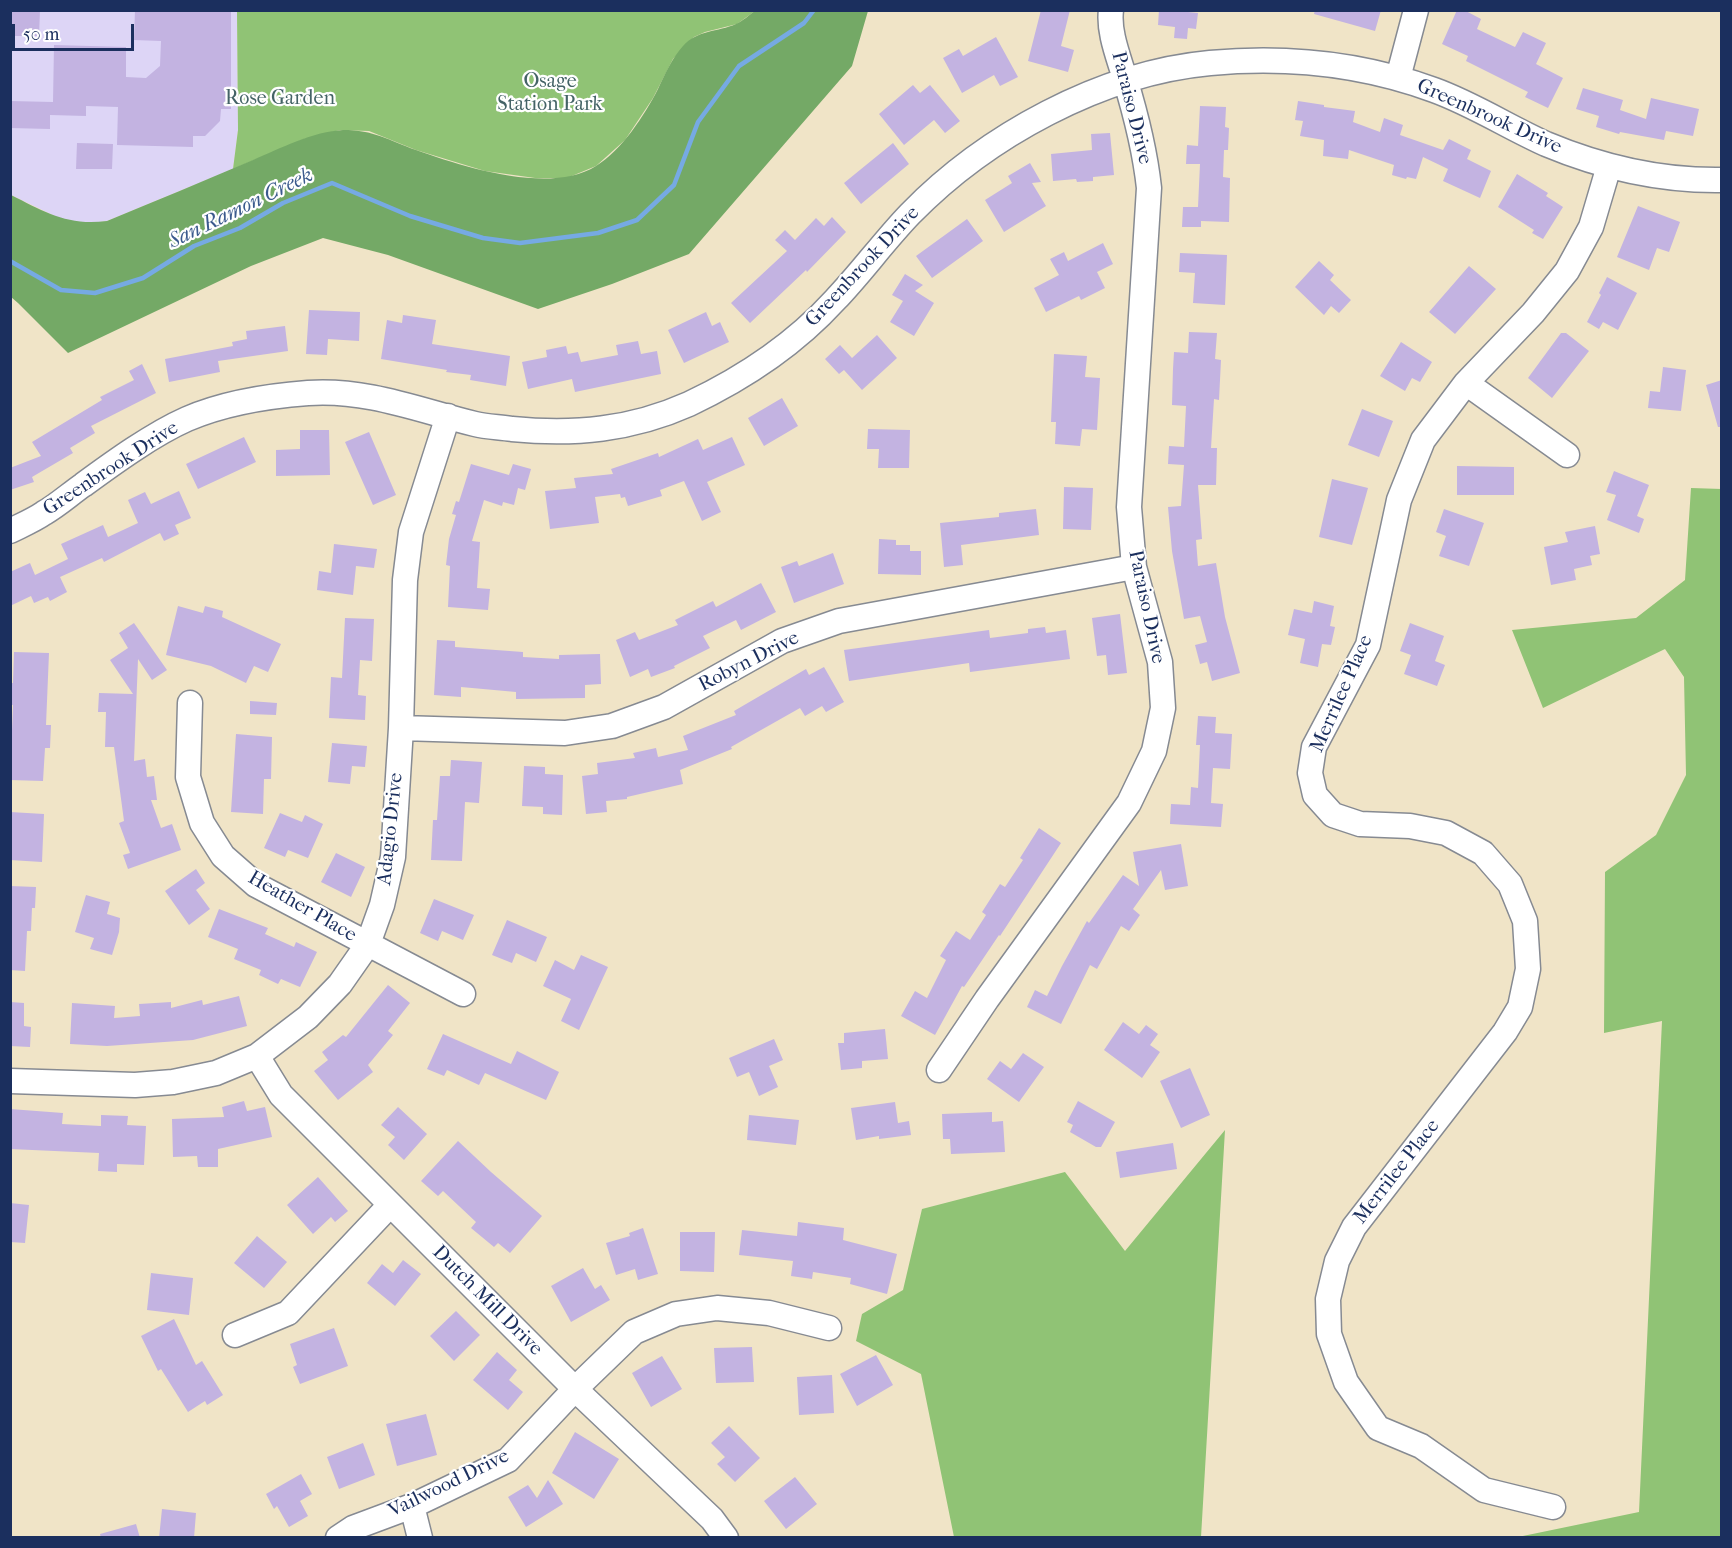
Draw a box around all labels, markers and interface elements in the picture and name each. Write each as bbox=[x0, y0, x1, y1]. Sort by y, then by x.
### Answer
scale bar bbox=[15, 12, 136, 50]
text: 50 m bbox=[23, 24, 59, 45]
street label: Paraiso Drive bbox=[1105, 49, 1157, 167]
park label: Osage Station Park bbox=[497, 70, 603, 117]
street label: Greenbrook Drive bbox=[1413, 74, 1565, 160]
park label: Rose Garden bbox=[225, 87, 335, 111]
water label: San Ramon Creek bbox=[165, 163, 317, 255]
street label: Greenbrook Drive bbox=[801, 202, 925, 332]
street label: Greenbrook Drive bbox=[39, 416, 183, 522]
street label: Paraiso Drive bbox=[1122, 548, 1170, 666]
street label: Robyn Drive bbox=[695, 626, 803, 698]
street label: Merrilee Place bbox=[1305, 632, 1379, 756]
street label: Adagio Drive bbox=[373, 772, 409, 886]
street label: Heather Place bbox=[244, 866, 360, 948]
street label: Merrilee Place bbox=[1349, 1115, 1445, 1229]
street label: Dutch Mill Drive bbox=[427, 1241, 547, 1361]
street label: Vailwood Drive bbox=[385, 1444, 513, 1524]

